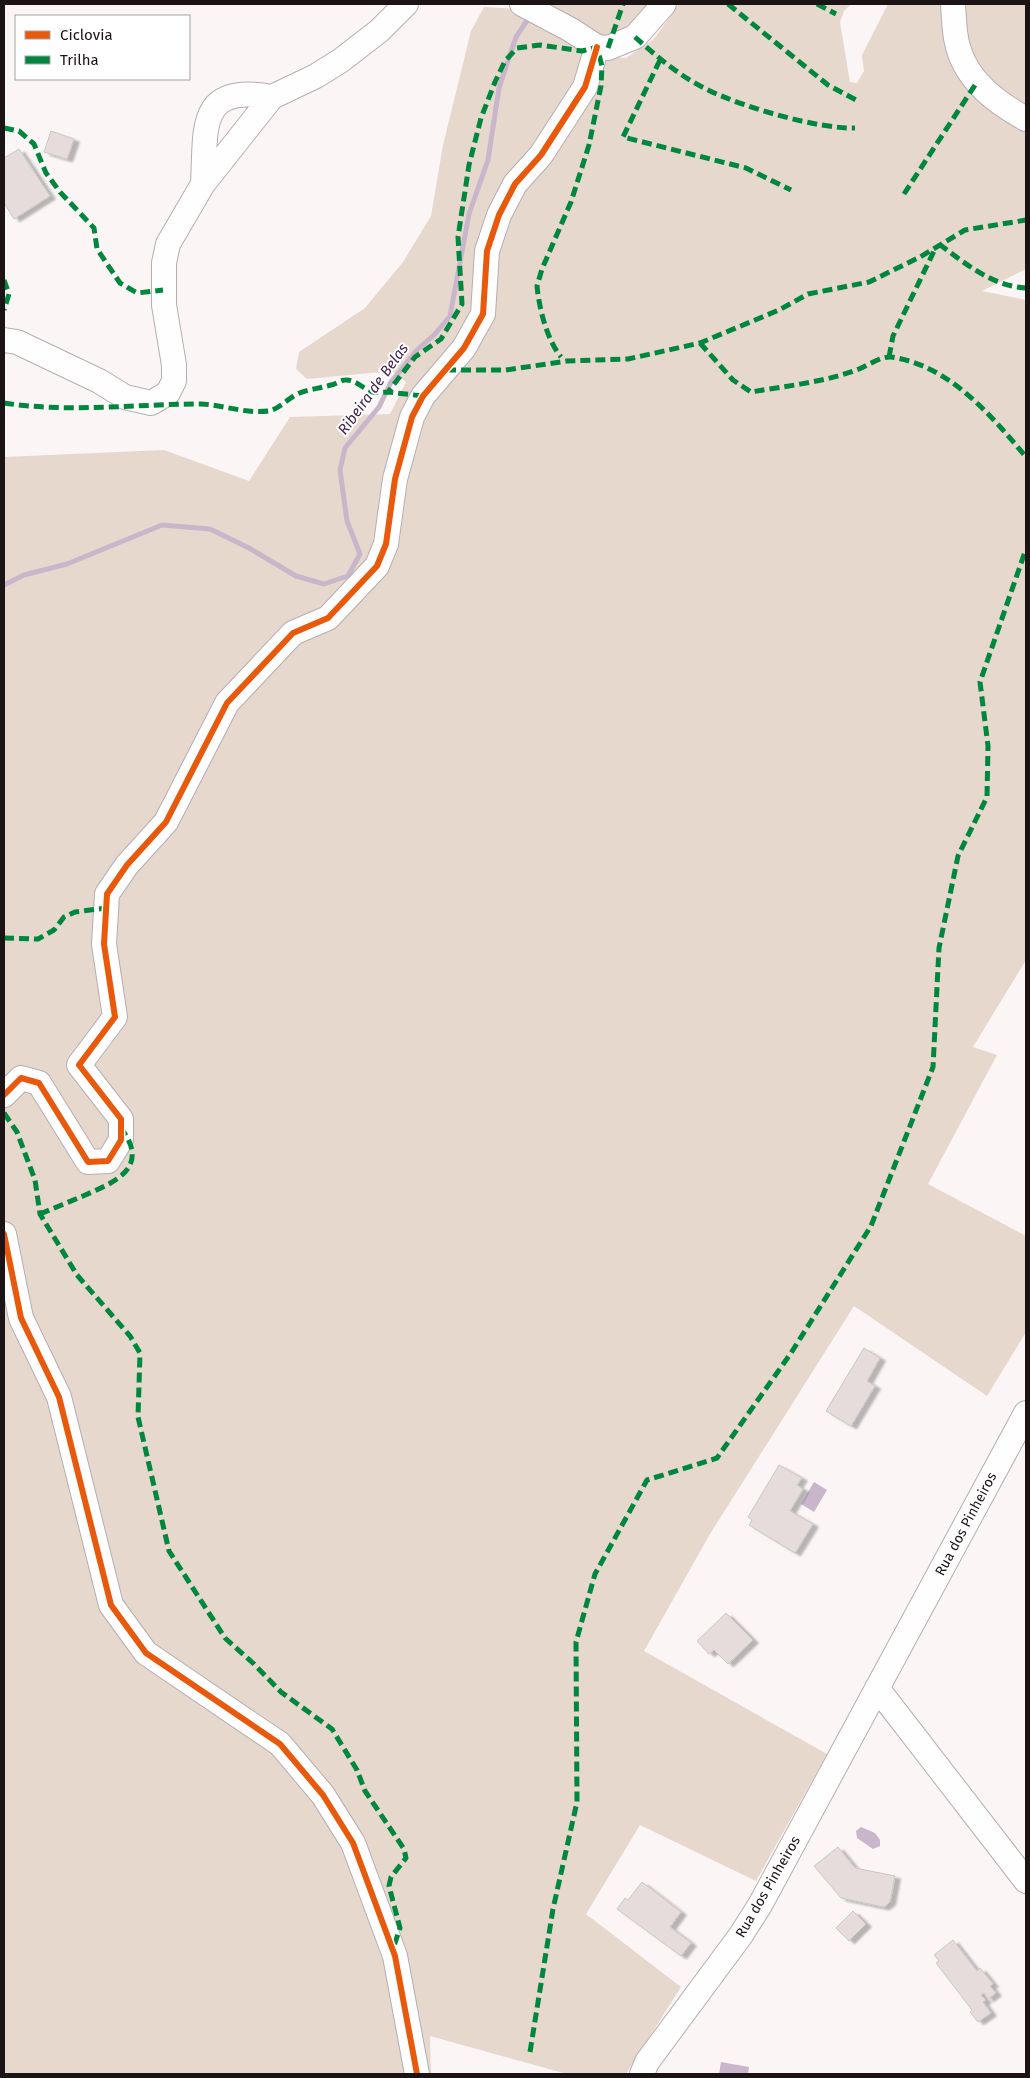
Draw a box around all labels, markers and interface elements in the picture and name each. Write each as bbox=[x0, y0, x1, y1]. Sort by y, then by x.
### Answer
legend bbox=[15, 15, 190, 80]
text: Ciclovia bbox=[60, 26, 113, 44]
text: Trilha bbox=[60, 51, 99, 69]
water label: Ribeira de Belas bbox=[334, 340, 412, 438]
street label: Rua dos Pinheiros bbox=[932, 1469, 1001, 1579]
street label: Rua dos Pinheiros bbox=[732, 1833, 804, 1941]

